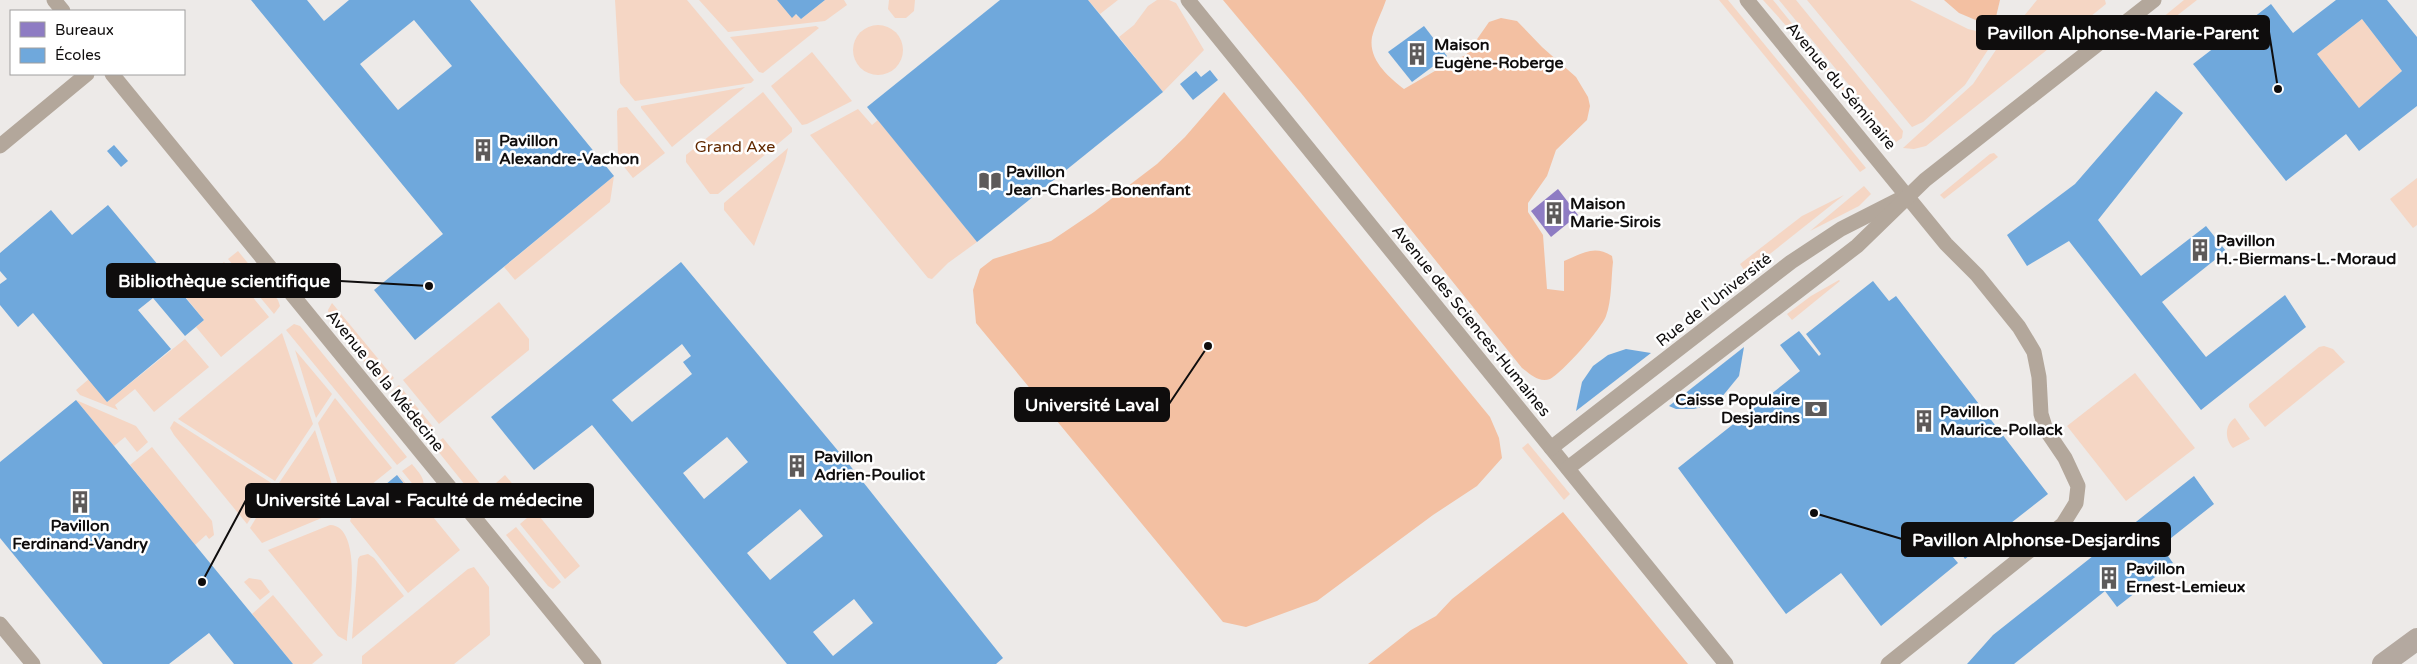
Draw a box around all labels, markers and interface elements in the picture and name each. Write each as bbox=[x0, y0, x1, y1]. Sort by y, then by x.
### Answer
legend bbox=[10, 10, 185, 75]
callout: Pavillon Alphonse-Marie-Parent bbox=[1977, 16, 2269, 49]
street label: Avenue du Séminaire bbox=[1782, 18, 1900, 154]
text: Bureaux bbox=[55, 21, 114, 39]
text: Pavillon Alphonse-Marie-Parent bbox=[1987, 22, 2259, 44]
place label: Maison Eugène-Roberge bbox=[1434, 35, 1564, 73]
building icon: Maison Eugène-Roberge bbox=[1404, 41, 1430, 67]
text: Écoles bbox=[55, 46, 101, 64]
place label: Pavillon Alexandre-Vachon bbox=[499, 131, 639, 169]
building icon: Pavillon Alexandre-Vachon bbox=[470, 137, 496, 163]
park label: Grand Axe bbox=[695, 137, 775, 157]
place label: Pavillon Jean-Charles-Bonenfant bbox=[1005, 162, 1191, 200]
library icon: Pavillon Jean-Charles-Bonenfant bbox=[977, 168, 1003, 194]
place label: Maison Marie-Sirois bbox=[1570, 194, 1661, 232]
building icon: Maison Marie-Sirois bbox=[1541, 200, 1567, 226]
street label: Avenue des Sciences-Humaines bbox=[1387, 221, 1555, 421]
place label: Pavillon H.-Biermans-L.-Moraud bbox=[2216, 231, 2396, 269]
building icon: Pavillon H.-Biermans-L.-Moraud bbox=[2187, 237, 2213, 263]
street label: Rue de l'Université bbox=[1652, 249, 1776, 351]
callout: Bibliothèque scientifique bbox=[107, 264, 340, 297]
text: Bibliothèque scientifique bbox=[118, 270, 330, 292]
street label: Avenue de la Médecine bbox=[322, 306, 448, 456]
callout: Université Laval bbox=[1015, 388, 1169, 421]
place label: Caisse Populaire Desjardins bbox=[1675, 390, 1800, 428]
text: Université Laval bbox=[1025, 394, 1159, 416]
bank icon: Caisse Populaire Desjardins bbox=[1803, 396, 1829, 422]
place label: Pavillon Maurice-Pollack bbox=[1940, 402, 2063, 440]
building icon: Pavillon Maurice-Pollack bbox=[1911, 408, 1937, 434]
place label: Pavillon Adrien-Pouliot bbox=[814, 447, 926, 485]
building icon: Pavillon Adrien-Pouliot bbox=[784, 453, 810, 479]
callout: Université Laval - Faculté de médecine bbox=[246, 484, 593, 517]
building icon: Pavillon Ferdinand-Vandry bbox=[67, 489, 93, 515]
text: Université Laval - Faculté de médecine bbox=[255, 489, 583, 511]
place label: Pavillon Ferdinand-Vandry bbox=[12, 516, 148, 554]
callout: Pavillon Alphonse-Desjardins bbox=[1902, 523, 2170, 556]
text: Pavillon Alphonse-Desjardins bbox=[1912, 529, 2160, 551]
place label: Pavillon Ernest-Lemieux bbox=[2126, 559, 2246, 597]
building icon: Pavillon Ernest-Lemieux bbox=[2096, 565, 2122, 591]

